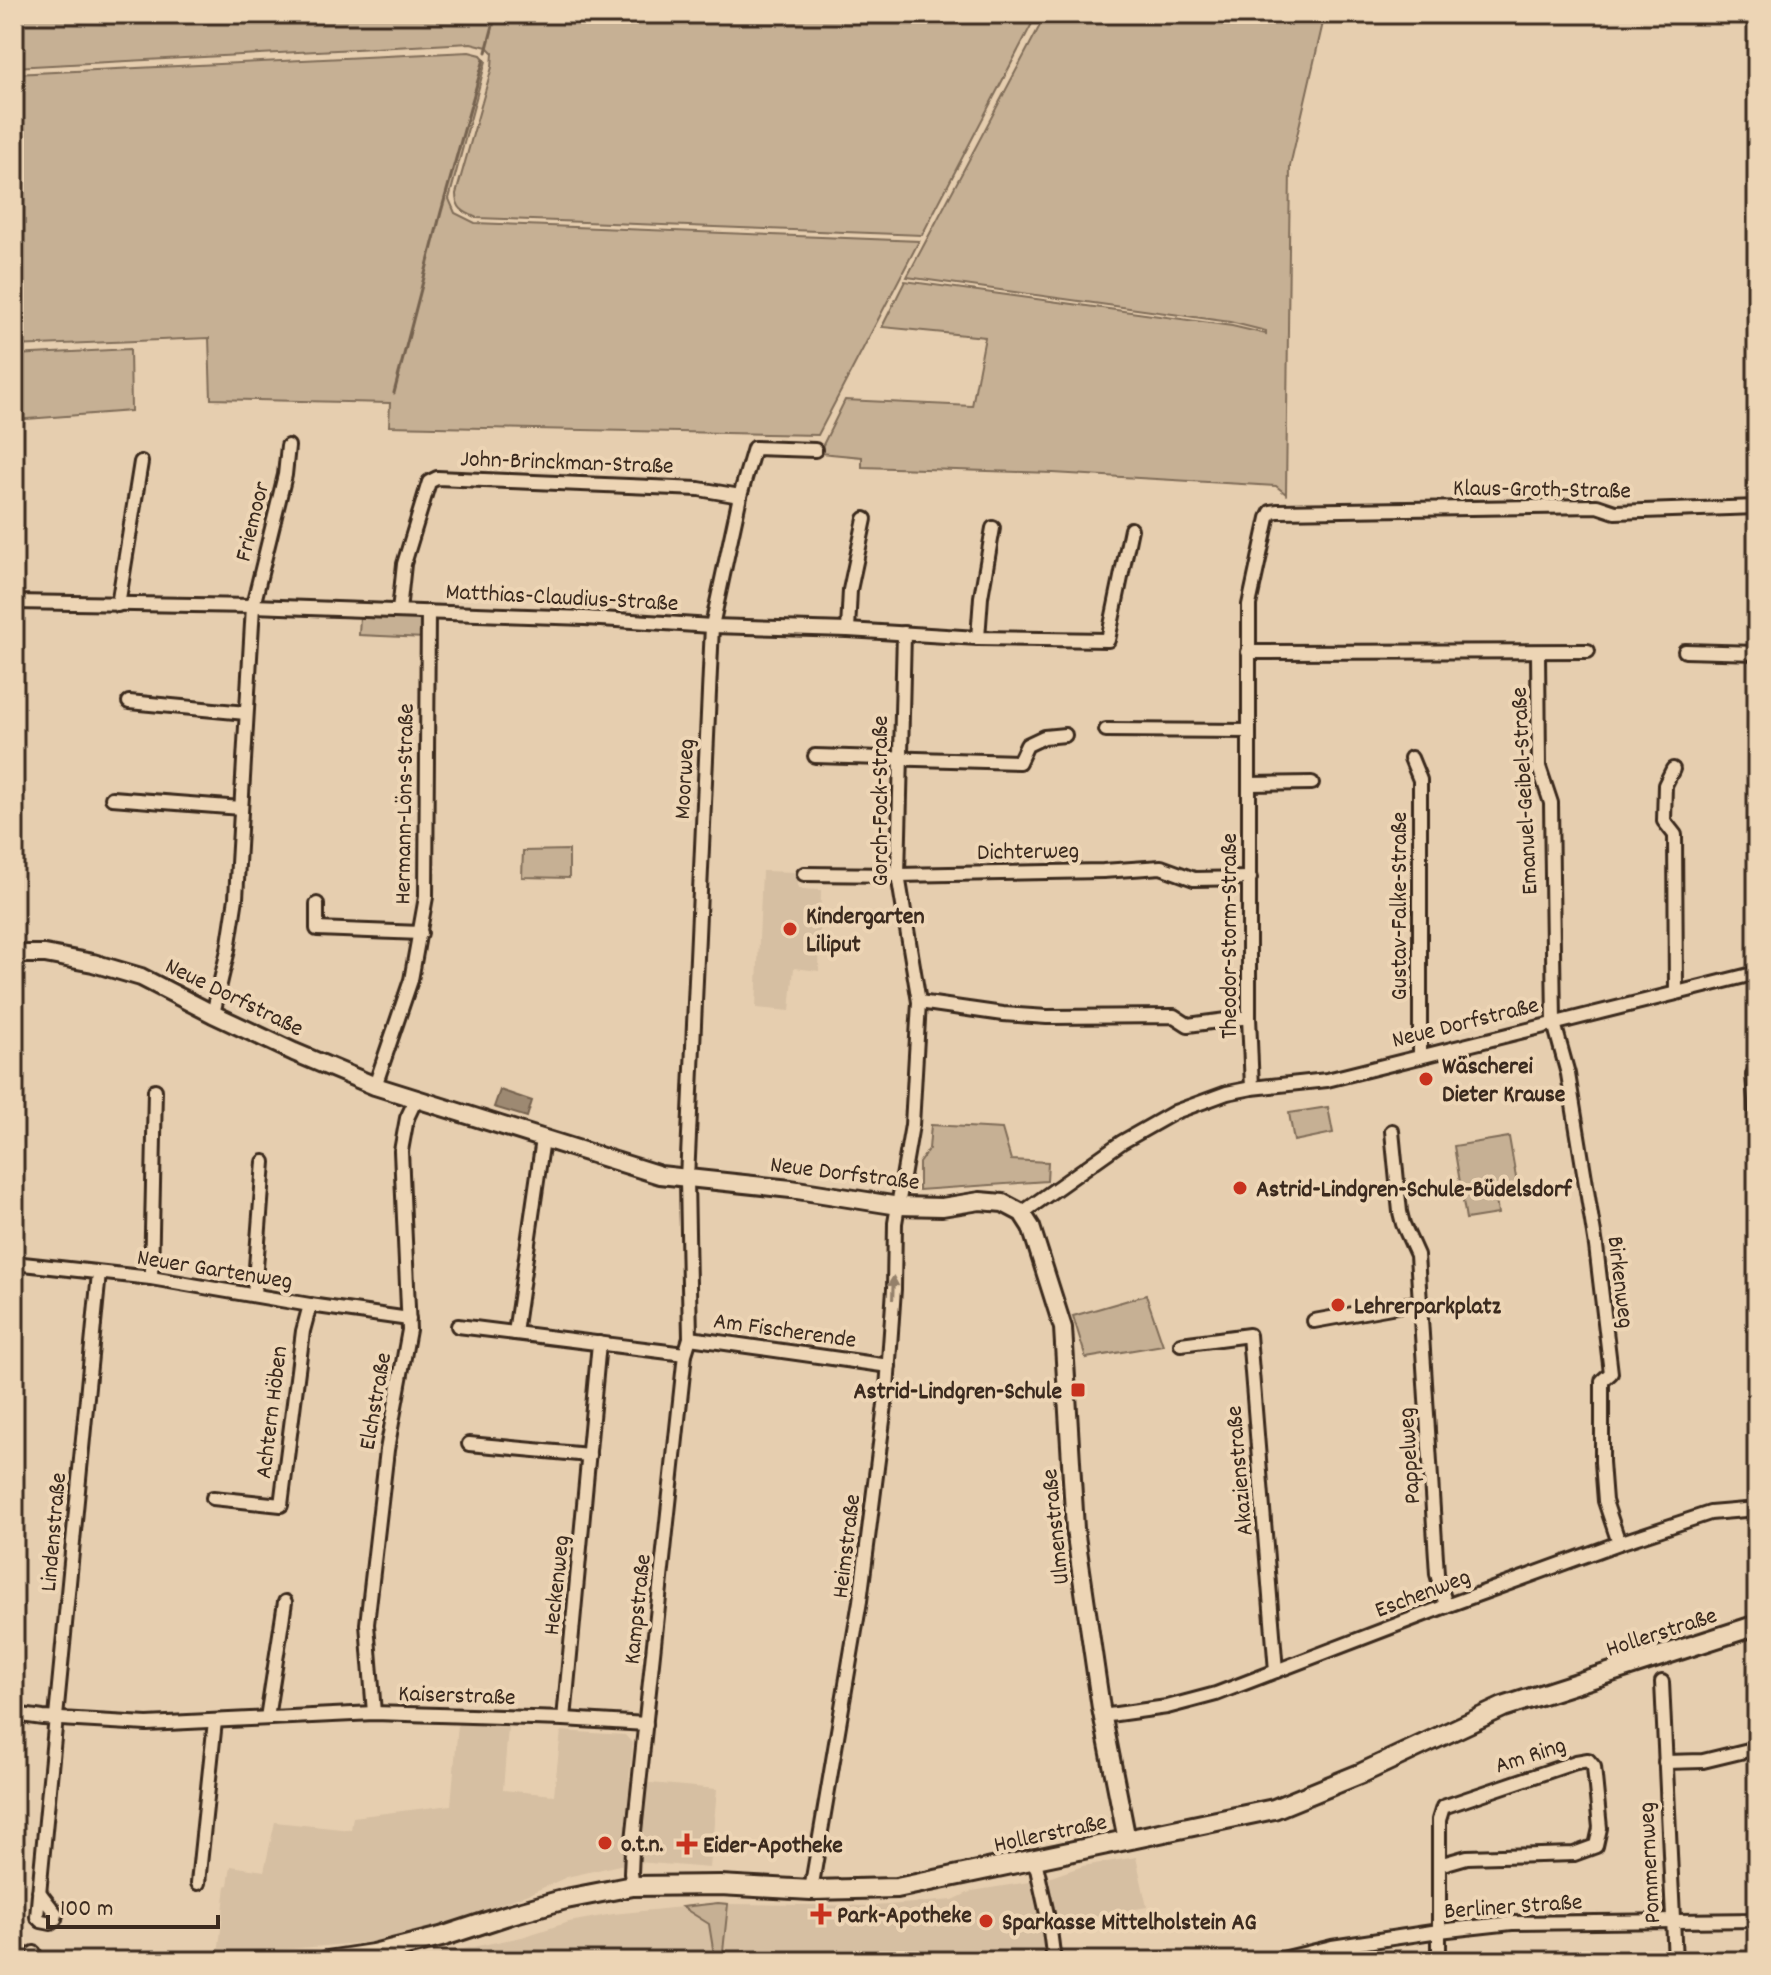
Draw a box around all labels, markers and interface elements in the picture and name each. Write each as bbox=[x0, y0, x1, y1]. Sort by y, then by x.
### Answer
street label: John-Brinckman-Straße bbox=[460, 443, 674, 485]
street label: Klaus-Groth-Straße bbox=[1453, 472, 1631, 510]
street label: Friemoor bbox=[228, 478, 280, 565]
street label: Matthias-Claudius-Straße bbox=[445, 576, 679, 622]
street label: Emanuel-Geibel-Straße bbox=[1504, 686, 1548, 896]
street label: Hermann-Löns-Straße bbox=[387, 703, 425, 905]
street label: Gorch-Fock-Straße bbox=[865, 715, 899, 887]
street label: Moorweg bbox=[667, 738, 705, 820]
street label: Gustav-Falke-Straße bbox=[1384, 812, 1418, 1000]
street label: Theodor-Storm-Straße bbox=[1214, 833, 1248, 1039]
street label: Dichterweg bbox=[977, 835, 1079, 871]
place label: Kindergarten Liliput bbox=[806, 901, 924, 963]
marker: Kindergarten Liliput bbox=[781, 920, 799, 938]
street label: Neue Dorfstraße bbox=[159, 950, 309, 1047]
street label: Neue Dorfstraße bbox=[1389, 989, 1543, 1059]
place label: Wäscherei Dieter Krause bbox=[1442, 1051, 1566, 1113]
marker: Wäscherei Dieter Krause bbox=[1417, 1070, 1435, 1088]
street label: Neue Dorfstraße bbox=[768, 1149, 921, 1201]
place label: Astrid-Lindgren-Schule-Büdelsdorf bbox=[1256, 1174, 1573, 1208]
marker: Astrid-Lindgren-Schule-Büdelsdorf bbox=[1231, 1179, 1249, 1197]
street label: Birkenweg bbox=[1597, 1234, 1642, 1330]
street label: Neuer Gartenweg bbox=[134, 1242, 295, 1300]
one-way arrow bbox=[887, 1275, 900, 1300]
place label: Lehrerparkplatz bbox=[1354, 1291, 1502, 1325]
marker: Lehrerparkplatz bbox=[1329, 1296, 1347, 1314]
street label: Am Fischerende bbox=[711, 1305, 858, 1359]
street label: Achtern Höben bbox=[248, 1344, 298, 1481]
street label: Elchstraße bbox=[352, 1350, 402, 1453]
place label: Astrid-Lindgren-Schule bbox=[854, 1376, 1062, 1410]
marker: Astrid-Lindgren-Schule bbox=[1069, 1381, 1087, 1399]
street label: Akazienstraße bbox=[1218, 1404, 1264, 1537]
street label: Pappelweg bbox=[1391, 1406, 1431, 1505]
street label: Ulmenstraße bbox=[1034, 1467, 1080, 1586]
street label: Lindenstraße bbox=[33, 1471, 77, 1593]
street label: Heimstraße bbox=[825, 1492, 871, 1600]
street label: Heckenweg bbox=[536, 1534, 580, 1637]
street label: Kampstraße bbox=[616, 1552, 662, 1666]
street label: Eschenweg bbox=[1370, 1561, 1476, 1629]
street label: Hollerstraße bbox=[1602, 1600, 1722, 1668]
street label: Kaiserstraße bbox=[398, 1678, 516, 1716]
street label: Am Ring bbox=[1491, 1729, 1571, 1784]
street label: Pommernweg bbox=[1631, 1801, 1671, 1924]
street label: Hollerstraße bbox=[991, 1806, 1110, 1864]
place label: o.t.n. bbox=[621, 1829, 664, 1863]
place label: Eider-Apotheke bbox=[703, 1830, 843, 1864]
marker: o.t.n. bbox=[596, 1834, 614, 1852]
marker: Eider-Apotheke bbox=[678, 1835, 696, 1853]
scale bar bbox=[48, 1879, 218, 1929]
street label: Berliner Straße bbox=[1443, 1886, 1584, 1930]
text: 100 m bbox=[60, 1893, 113, 1927]
place label: Park-Apotheke bbox=[837, 1900, 972, 1934]
marker: Park-Apotheke bbox=[812, 1905, 830, 1923]
place label: Sparkasse Mittelholstein AG bbox=[1002, 1907, 1257, 1941]
marker: Sparkasse Mittelholstein AG bbox=[977, 1912, 995, 1930]

